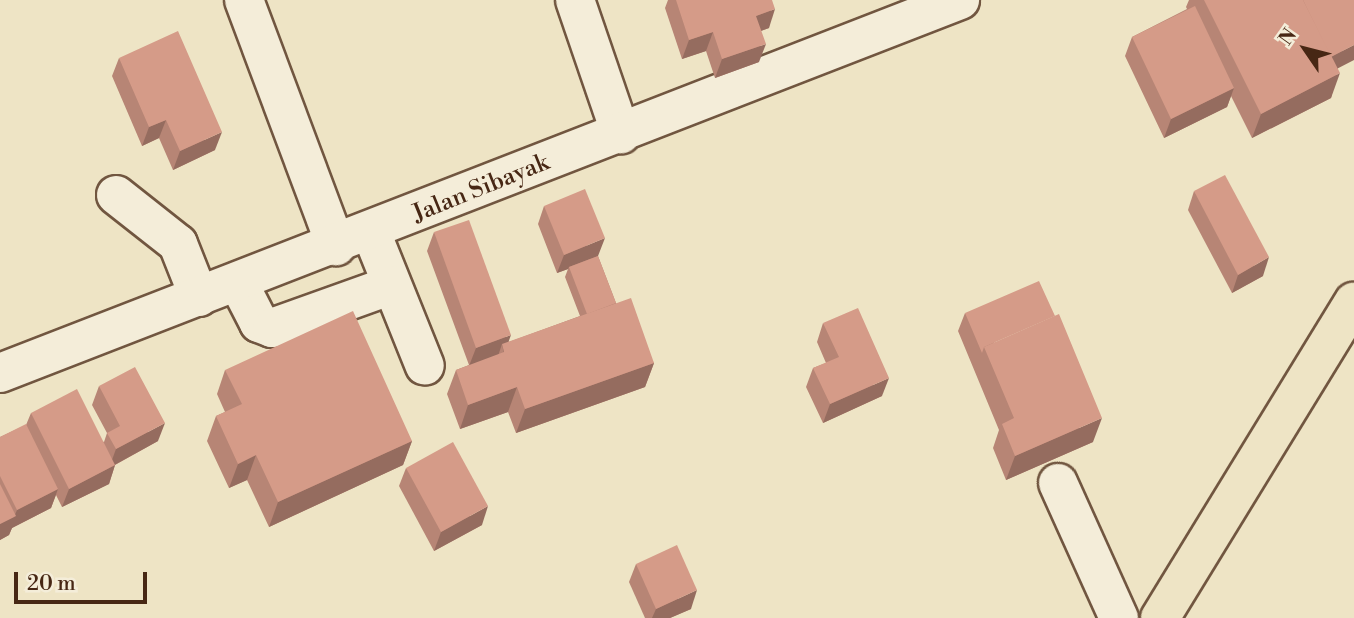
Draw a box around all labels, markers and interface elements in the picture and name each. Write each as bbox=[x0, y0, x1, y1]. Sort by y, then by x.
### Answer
north arrow bbox=[1270, 14, 1340, 84]
text: N bbox=[1274, 24, 1302, 50]
street label: Jalan Sibayak bbox=[409, 149, 553, 229]
scale bar bbox=[18, 558, 150, 602]
text: 20 m bbox=[27, 571, 76, 597]

